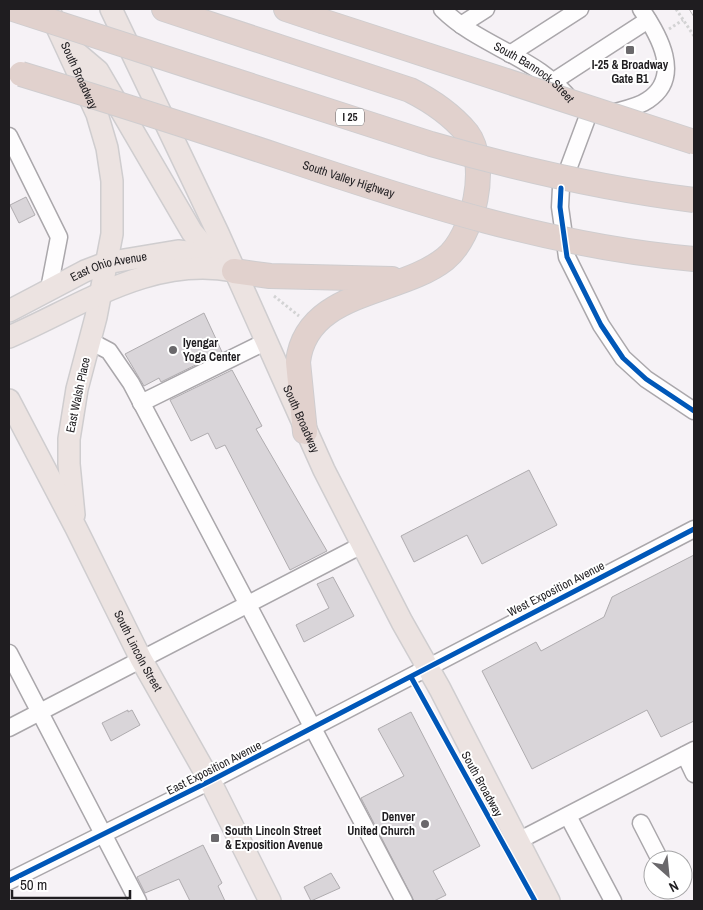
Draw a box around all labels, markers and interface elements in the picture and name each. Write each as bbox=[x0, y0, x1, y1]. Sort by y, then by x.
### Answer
street label: South Bannock Street bbox=[491, 38, 578, 106]
street label: South Broadway bbox=[57, 39, 102, 112]
marker: I-25 & Broadway Gate B1 bbox=[624, 44, 636, 56]
place label: I-25 & Broadway Gate B1 bbox=[592, 57, 669, 87]
road number: I 25 bbox=[336, 108, 364, 125]
street label: South Valley Highway bbox=[300, 157, 397, 202]
street label: East Ohio Avenue bbox=[68, 248, 148, 285]
place label: Iyengar Yoga Center bbox=[183, 335, 240, 365]
marker: Iyengar Yoga Center bbox=[167, 344, 179, 356]
street label: East Walsh Place bbox=[62, 356, 94, 434]
street label: South Broadway bbox=[279, 383, 323, 455]
street label: West Exposition Avenue bbox=[505, 558, 607, 620]
street label: South Lincoln Street bbox=[110, 608, 166, 694]
street label: East Exposition Avenue bbox=[164, 737, 264, 799]
street label: South Broadway bbox=[457, 749, 507, 820]
place label: Denver United Church bbox=[347, 809, 415, 839]
marker: Denver United Church bbox=[419, 818, 431, 830]
place label: South Lincoln Street & Exposition Avenue bbox=[225, 823, 323, 853]
marker: South Lincoln Street & Exposition Avenue bbox=[209, 832, 221, 844]
north arrow bbox=[643, 850, 693, 900]
scale bar bbox=[12, 868, 130, 900]
text: 50 m bbox=[20, 874, 47, 895]
text: N bbox=[666, 877, 682, 896]

